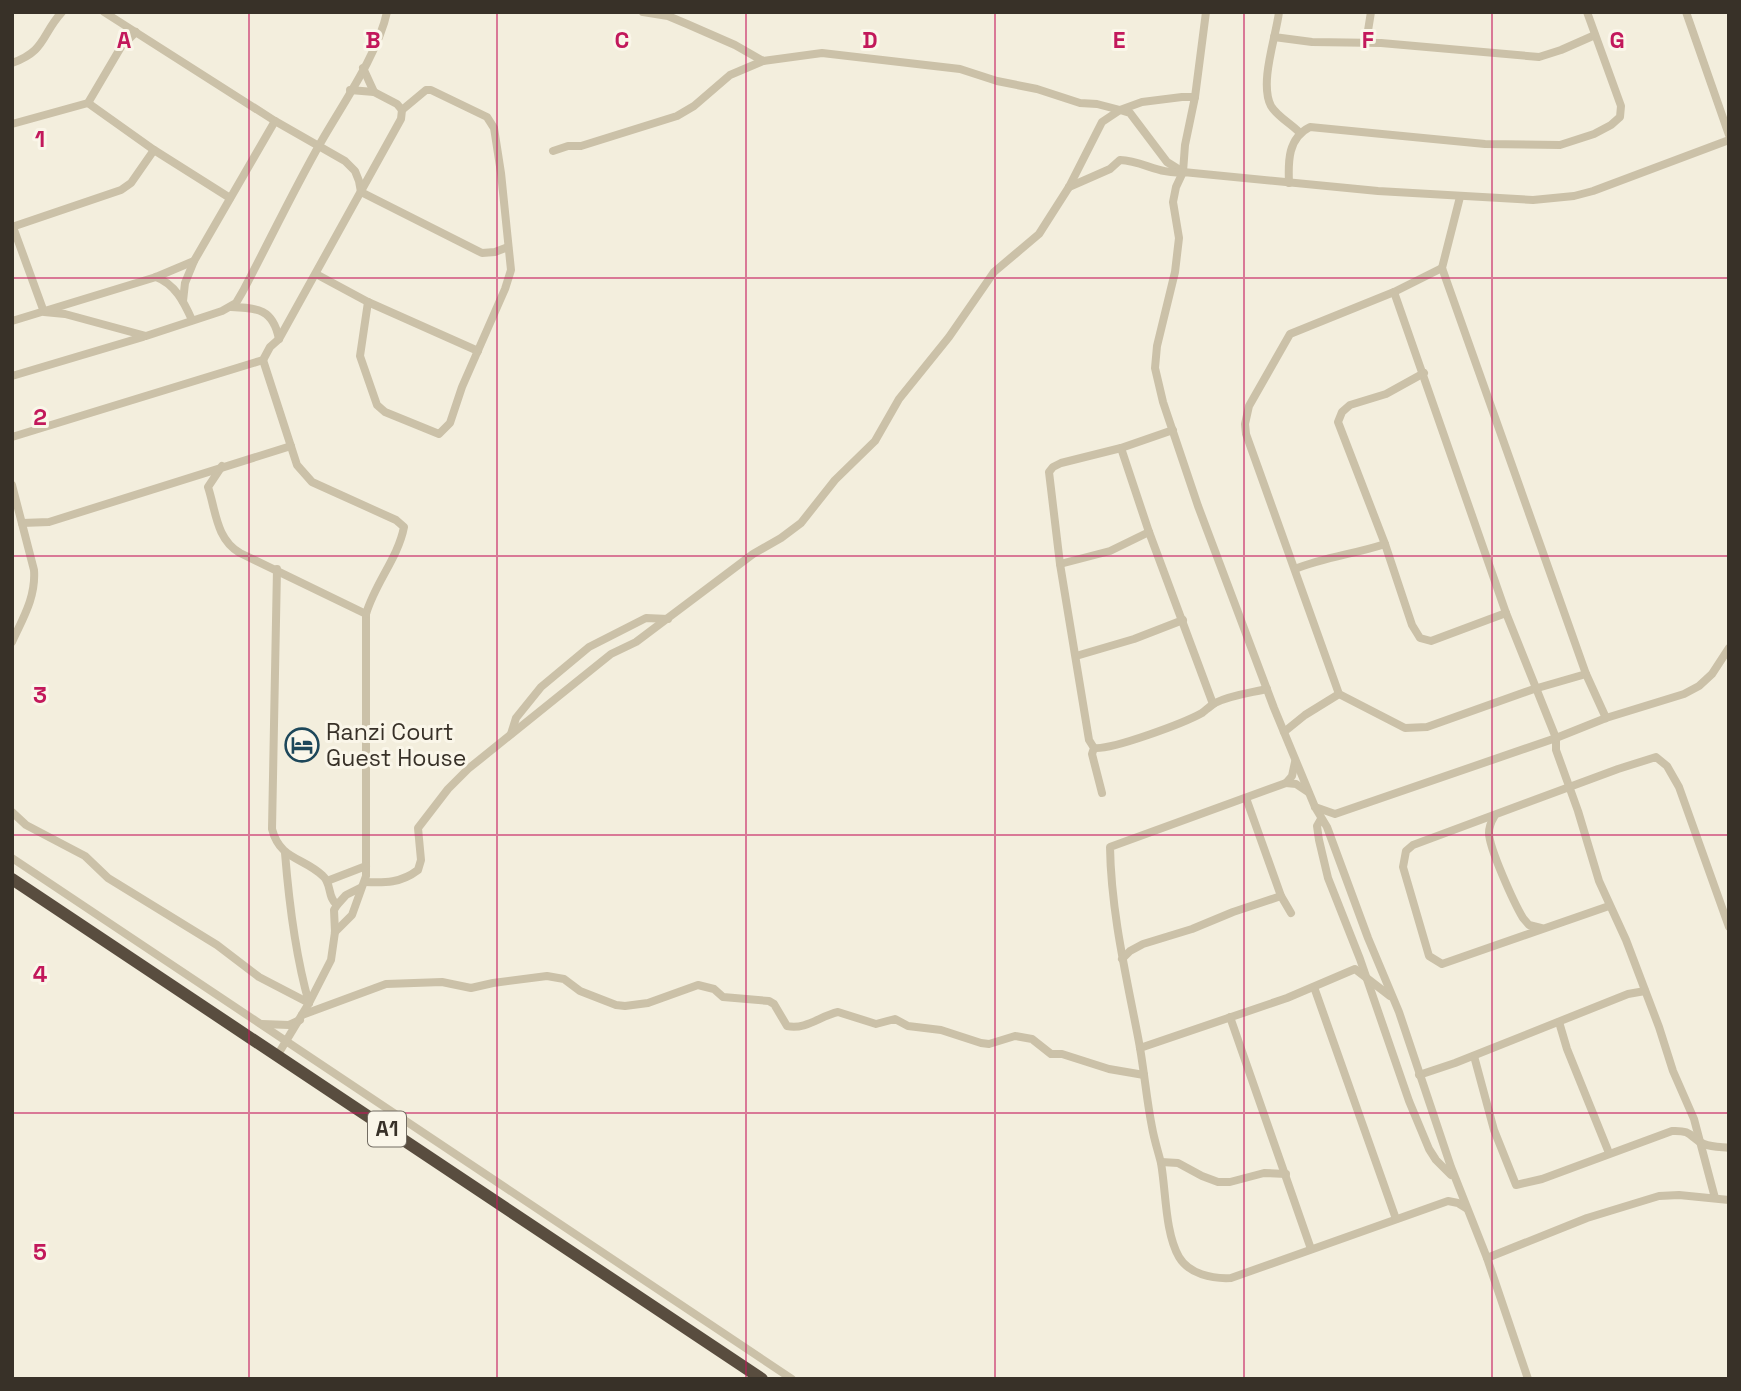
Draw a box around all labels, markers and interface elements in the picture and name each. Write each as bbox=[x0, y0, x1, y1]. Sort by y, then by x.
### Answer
text: A bbox=[117, 25, 132, 55]
text: B bbox=[365, 25, 381, 55]
text: C bbox=[615, 25, 629, 55]
text: D bbox=[862, 25, 878, 55]
text: E bbox=[1113, 25, 1125, 55]
text: F bbox=[1362, 25, 1374, 55]
text: G bbox=[1609, 25, 1625, 55]
text: 1 bbox=[35, 124, 45, 154]
text: 2 bbox=[33, 402, 47, 432]
text: 3 bbox=[33, 680, 47, 710]
place label: Ranzi Court Guest House bbox=[326, 717, 466, 773]
hotel icon: Ranzi Court Guest House bbox=[283, 726, 321, 764]
text: 4 bbox=[33, 959, 48, 989]
road number: A1 bbox=[368, 1112, 406, 1146]
text: 5 bbox=[33, 1237, 47, 1267]

